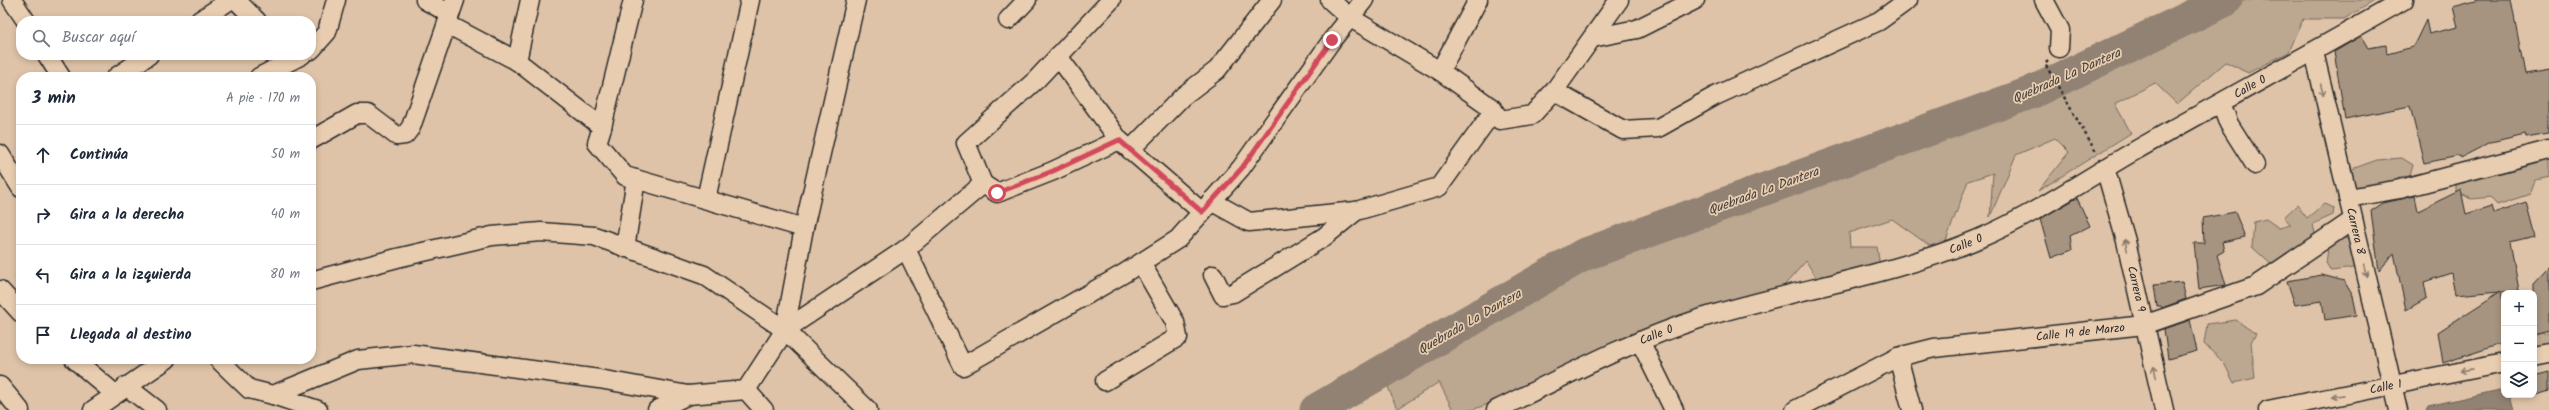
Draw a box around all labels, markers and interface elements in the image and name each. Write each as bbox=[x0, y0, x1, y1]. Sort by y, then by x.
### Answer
search box bbox=[16, 16, 316, 60]
text: Buscar aquí bbox=[62, 26, 135, 50]
icon: search bbox=[30, 27, 52, 49]
route end bbox=[1323, 31, 1341, 49]
water label: Quebrada La Dantera bbox=[2009, 43, 2125, 110]
street label: Calle 0 bbox=[2230, 70, 2270, 104]
one-way arrow bbox=[2319, 83, 2327, 96]
text: 3 min bbox=[32, 85, 76, 112]
text: A pie · 170 m bbox=[226, 88, 300, 109]
text: Continúa bbox=[70, 143, 128, 167]
icon: ahead bbox=[32, 144, 54, 166]
text: 50 m bbox=[271, 144, 300, 165]
water label: Quebrada La Dantera bbox=[1705, 161, 1823, 221]
route start bbox=[988, 184, 1006, 202]
text: Gira a la derecha bbox=[70, 203, 184, 227]
icon: right bbox=[32, 204, 54, 226]
text: 40 m bbox=[271, 204, 300, 225]
street label: Carrera 8 bbox=[2341, 206, 2370, 257]
street label: Calle 0 bbox=[1946, 229, 1986, 260]
one-way arrow bbox=[2122, 239, 2130, 252]
text: Gira a la izquierda bbox=[70, 263, 191, 287]
icon: left bbox=[32, 264, 54, 286]
text: 80 m bbox=[270, 264, 300, 285]
street label: Carrera 9 bbox=[2122, 264, 2151, 314]
one-way arrow bbox=[2362, 264, 2369, 277]
water label: Quebrada La Dantera bbox=[1414, 284, 1526, 361]
map controls bbox=[2501, 290, 2537, 398]
button: + bbox=[2501, 290, 2537, 326]
street label: Calle 19 de Marzo bbox=[2035, 318, 2126, 347]
street label: Calle 0 bbox=[1636, 320, 1676, 350]
text: Llegada al destino bbox=[70, 323, 192, 347]
icon: arrive bbox=[32, 324, 54, 346]
button: − bbox=[2501, 326, 2537, 362]
button: layers bbox=[2501, 362, 2537, 398]
one-way arrow bbox=[2151, 366, 2159, 379]
one-way arrow bbox=[2460, 367, 2473, 375]
street label: Calle 1 bbox=[2368, 374, 2404, 400]
one-way arrow bbox=[2332, 392, 2345, 400]

